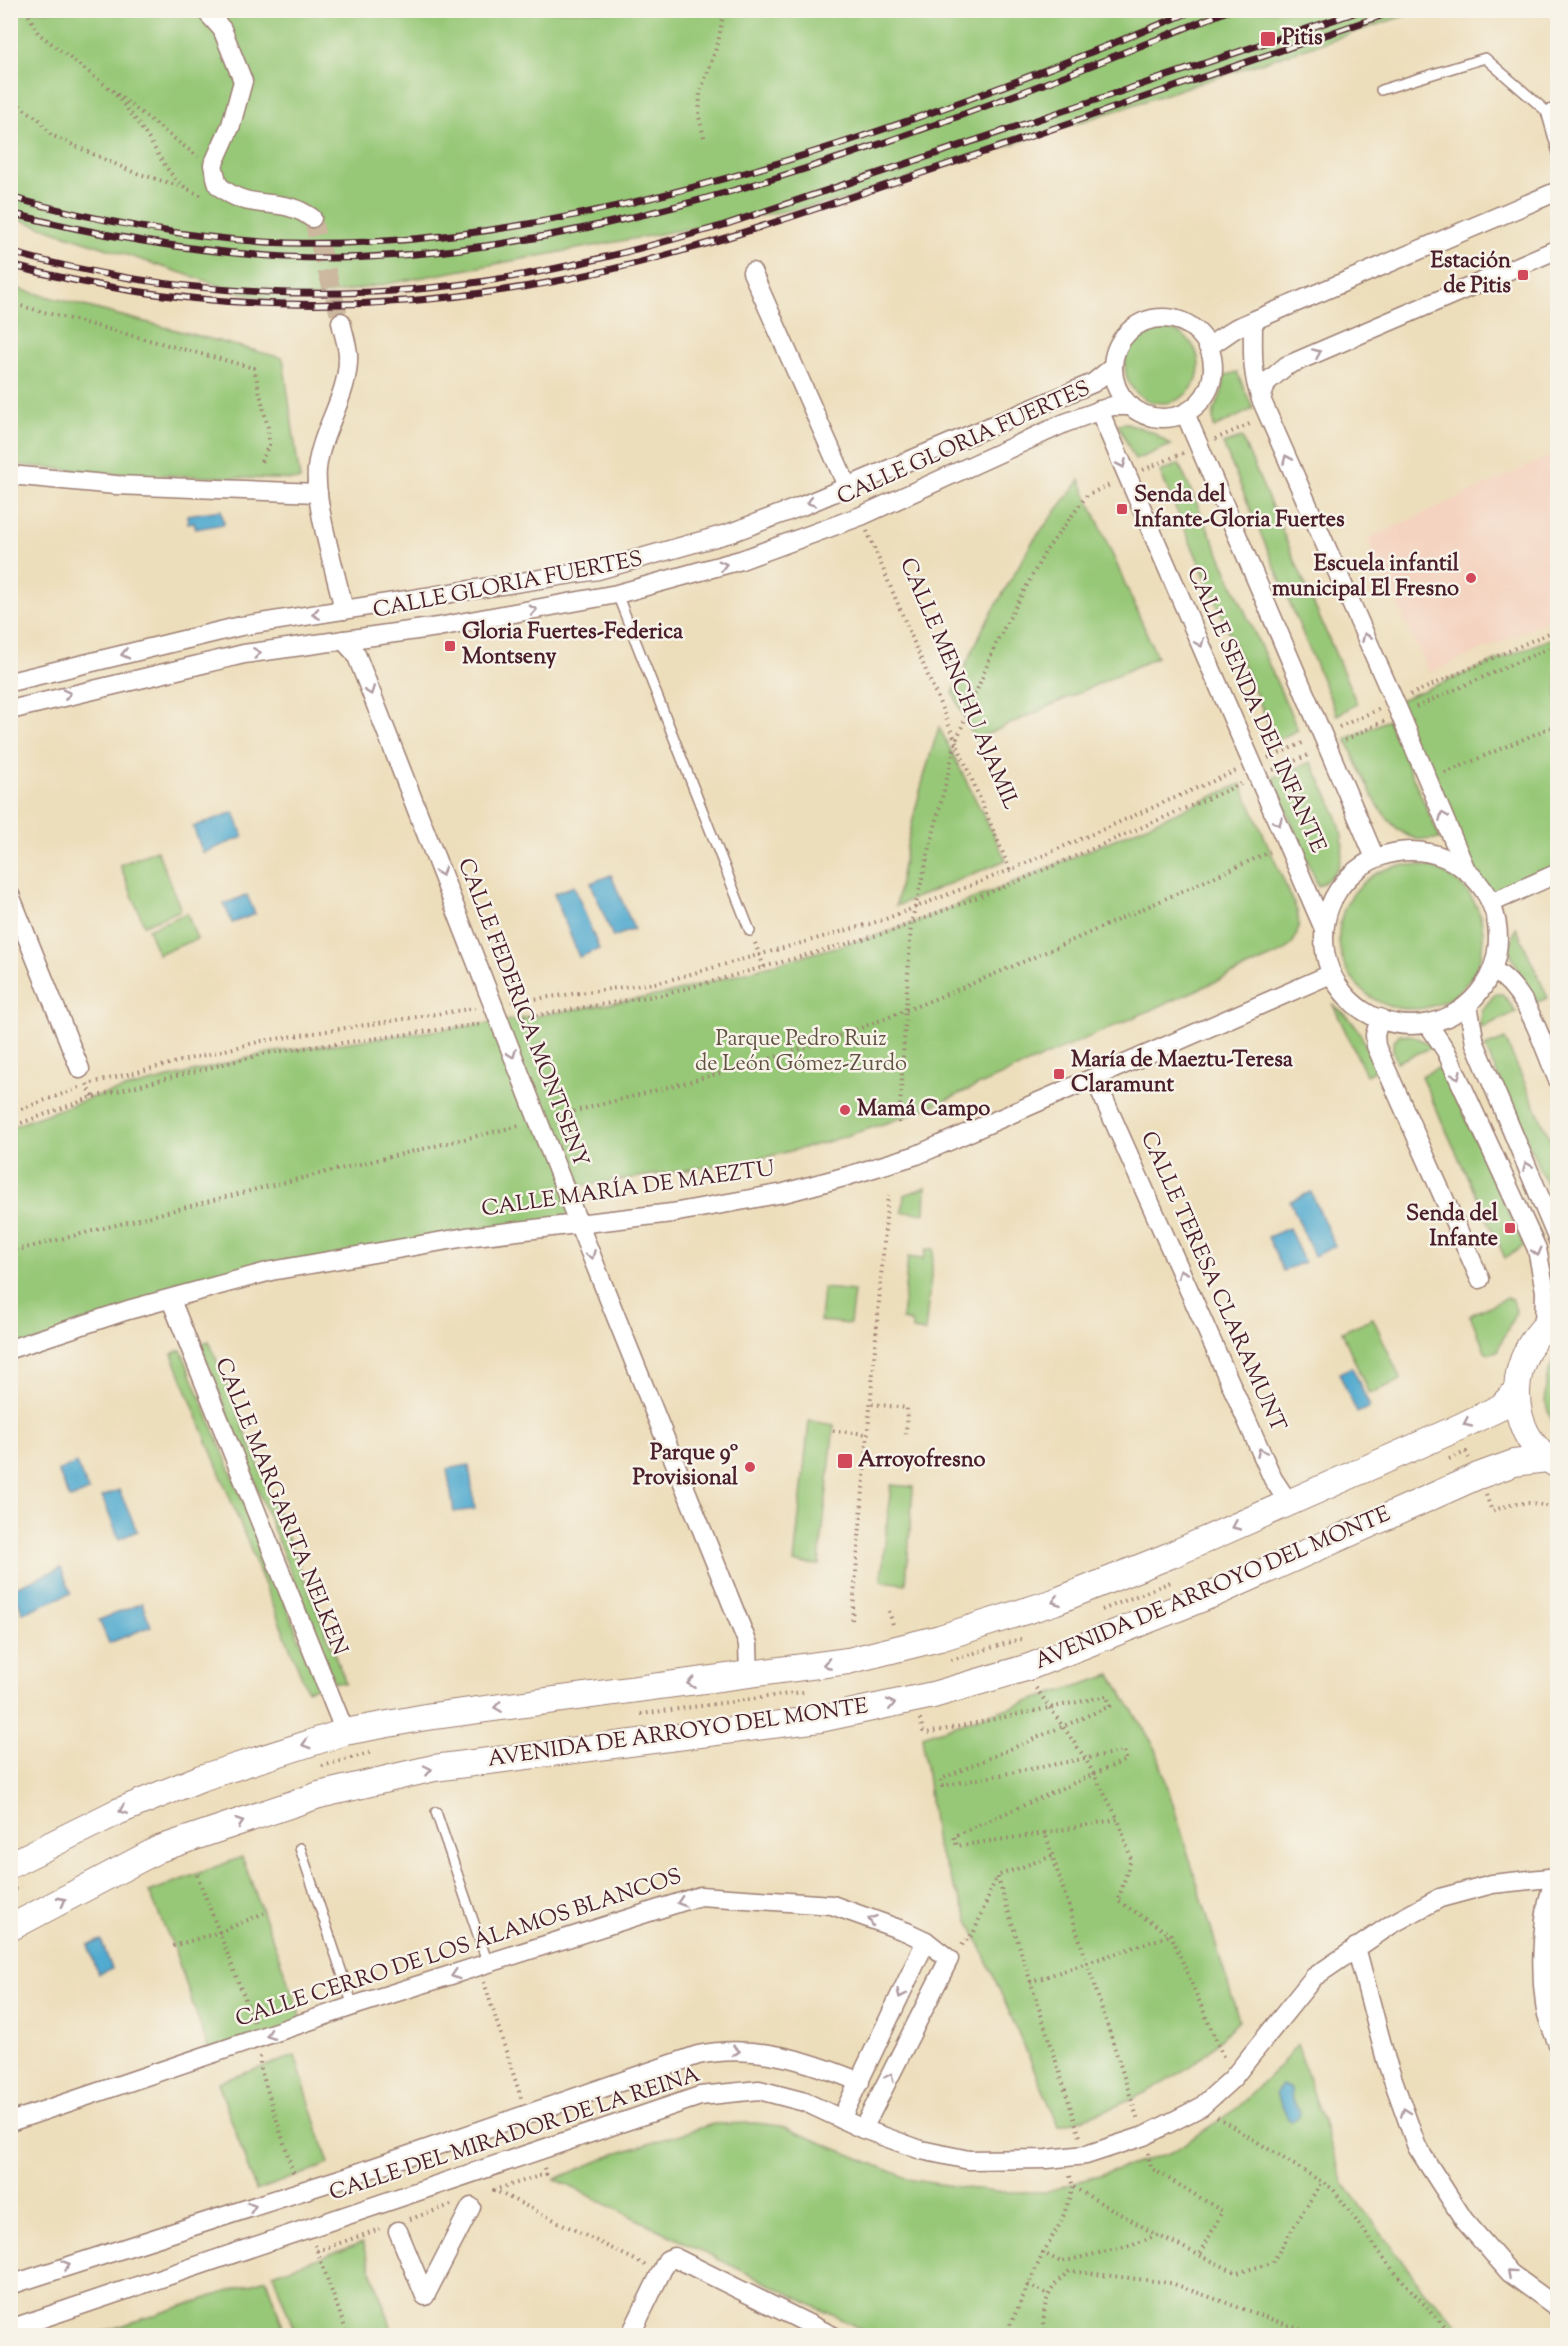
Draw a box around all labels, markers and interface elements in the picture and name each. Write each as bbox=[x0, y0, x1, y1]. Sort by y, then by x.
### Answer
place label: Pitis bbox=[1282, 23, 1323, 55]
marker: Pitis bbox=[1259, 30, 1277, 48]
place label: Estación de Pitis bbox=[1431, 246, 1511, 303]
marker: Estación de Pitis bbox=[1516, 268, 1530, 282]
one-way arrow bbox=[1311, 348, 1322, 360]
street label: CALLE GLORIA FUERTES bbox=[832, 374, 1096, 514]
one-way arrow bbox=[1282, 455, 1294, 466]
one-way arrow bbox=[1115, 458, 1127, 469]
place label: Senda del Infante-Gloria Fuertes bbox=[1134, 480, 1345, 537]
one-way arrow bbox=[807, 495, 817, 508]
marker: Senda del Infante-Gloria Fuertes bbox=[1115, 502, 1129, 516]
street label: CALLE GLORIA FUERTES bbox=[371, 544, 645, 628]
place label: Escuela infantil municipal El Fresno bbox=[1272, 549, 1460, 606]
street label: CALLE MENCHU AJAMIL bbox=[890, 553, 1026, 815]
one-way arrow bbox=[717, 560, 728, 572]
street label: CALLE SENDA DEL INFANTE bbox=[1177, 562, 1333, 858]
marker: Escuela infantil municipal El Fresno bbox=[1464, 571, 1478, 585]
one-way arrow bbox=[528, 604, 538, 617]
one-way arrow bbox=[311, 608, 320, 620]
place label: Gloria Fuertes-Federica Montseny bbox=[462, 617, 684, 674]
one-way arrow bbox=[1361, 633, 1373, 644]
one-way arrow bbox=[1192, 637, 1204, 648]
marker: Gloria Fuertes-Federica Montseny bbox=[443, 639, 457, 653]
one-way arrow bbox=[120, 646, 130, 659]
one-way arrow bbox=[253, 647, 262, 659]
one-way arrow bbox=[363, 685, 376, 695]
one-way arrow bbox=[62, 689, 72, 702]
one-way arrow bbox=[1439, 812, 1451, 823]
one-way arrow bbox=[1270, 815, 1282, 826]
street label: CALLE FEDERICA MONTSENY bbox=[448, 854, 596, 1172]
one-way arrow bbox=[434, 866, 447, 877]
park label: Parque Pedro Ruiz de León Gómez-Zurdo bbox=[695, 1024, 907, 1081]
place label: María de Maeztu-Teresa Claramunt bbox=[1071, 1045, 1294, 1102]
one-way arrow bbox=[505, 1048, 517, 1059]
marker: María de Maeztu-Teresa Claramunt bbox=[1052, 1067, 1066, 1081]
one-way arrow bbox=[1449, 1068, 1461, 1079]
place label: Mamá Campo bbox=[857, 1094, 990, 1126]
marker: Mamá Campo bbox=[838, 1103, 852, 1117]
street label: CALLE TERESA CLARAMUNT bbox=[1131, 1127, 1293, 1438]
street label: CALLE MARÍA DE MAEZTU bbox=[479, 1153, 777, 1226]
one-way arrow bbox=[1522, 1162, 1534, 1173]
place label: Senda del Infante bbox=[1406, 1199, 1499, 1256]
marker: Senda del Infante bbox=[1503, 1221, 1517, 1235]
one-way arrow bbox=[1530, 1246, 1542, 1257]
one-way arrow bbox=[584, 1249, 596, 1260]
one-way arrow bbox=[1177, 1269, 1189, 1280]
street label: CALLE MARGARITA NELKEN bbox=[206, 1353, 354, 1661]
one-way arrow bbox=[1462, 1416, 1473, 1428]
place label: Parque 9º Provisional bbox=[632, 1438, 739, 1495]
place label: Arroyofresno bbox=[858, 1445, 985, 1477]
one-way arrow bbox=[1256, 1447, 1268, 1458]
marker: Arroyofresno bbox=[836, 1452, 854, 1470]
marker: Parque 9º Provisional bbox=[743, 1460, 757, 1474]
street label: AVENIDA DE ARROYO DEL MONTE bbox=[1030, 1499, 1396, 1679]
one-way arrow bbox=[1231, 1519, 1242, 1531]
one-way arrow bbox=[1051, 1594, 1061, 1607]
one-way arrow bbox=[823, 1657, 832, 1669]
one-way arrow bbox=[687, 1676, 696, 1688]
street label: AVENIDA DE ARROYO DEL MONTE bbox=[486, 1691, 870, 1777]
one-way arrow bbox=[885, 1698, 895, 1711]
one-way arrow bbox=[493, 1701, 502, 1713]
one-way arrow bbox=[302, 1736, 312, 1749]
one-way arrow bbox=[422, 1764, 432, 1777]
one-way arrow bbox=[119, 1803, 130, 1815]
one-way arrow bbox=[234, 1817, 245, 1830]
street label: CALLE CERRO DE LOS ÁLAMOS BLANCOS bbox=[231, 1861, 686, 2036]
one-way arrow bbox=[676, 1895, 687, 1907]
one-way arrow bbox=[56, 1897, 66, 1908]
one-way arrow bbox=[867, 1914, 878, 1927]
one-way arrow bbox=[450, 1968, 461, 1980]
one-way arrow bbox=[896, 1988, 908, 1999]
one-way arrow bbox=[265, 2028, 276, 2041]
one-way arrow bbox=[732, 2045, 741, 2058]
street label: CALLE DEL MIRADOR DE LA REINA bbox=[325, 2060, 705, 2210]
one-way arrow bbox=[882, 2072, 894, 2083]
one-way arrow bbox=[1399, 2107, 1412, 2118]
one-way arrow bbox=[246, 2202, 257, 2214]
one-way arrow bbox=[60, 2260, 71, 2273]
one-way arrow bbox=[1507, 2269, 1518, 2280]

